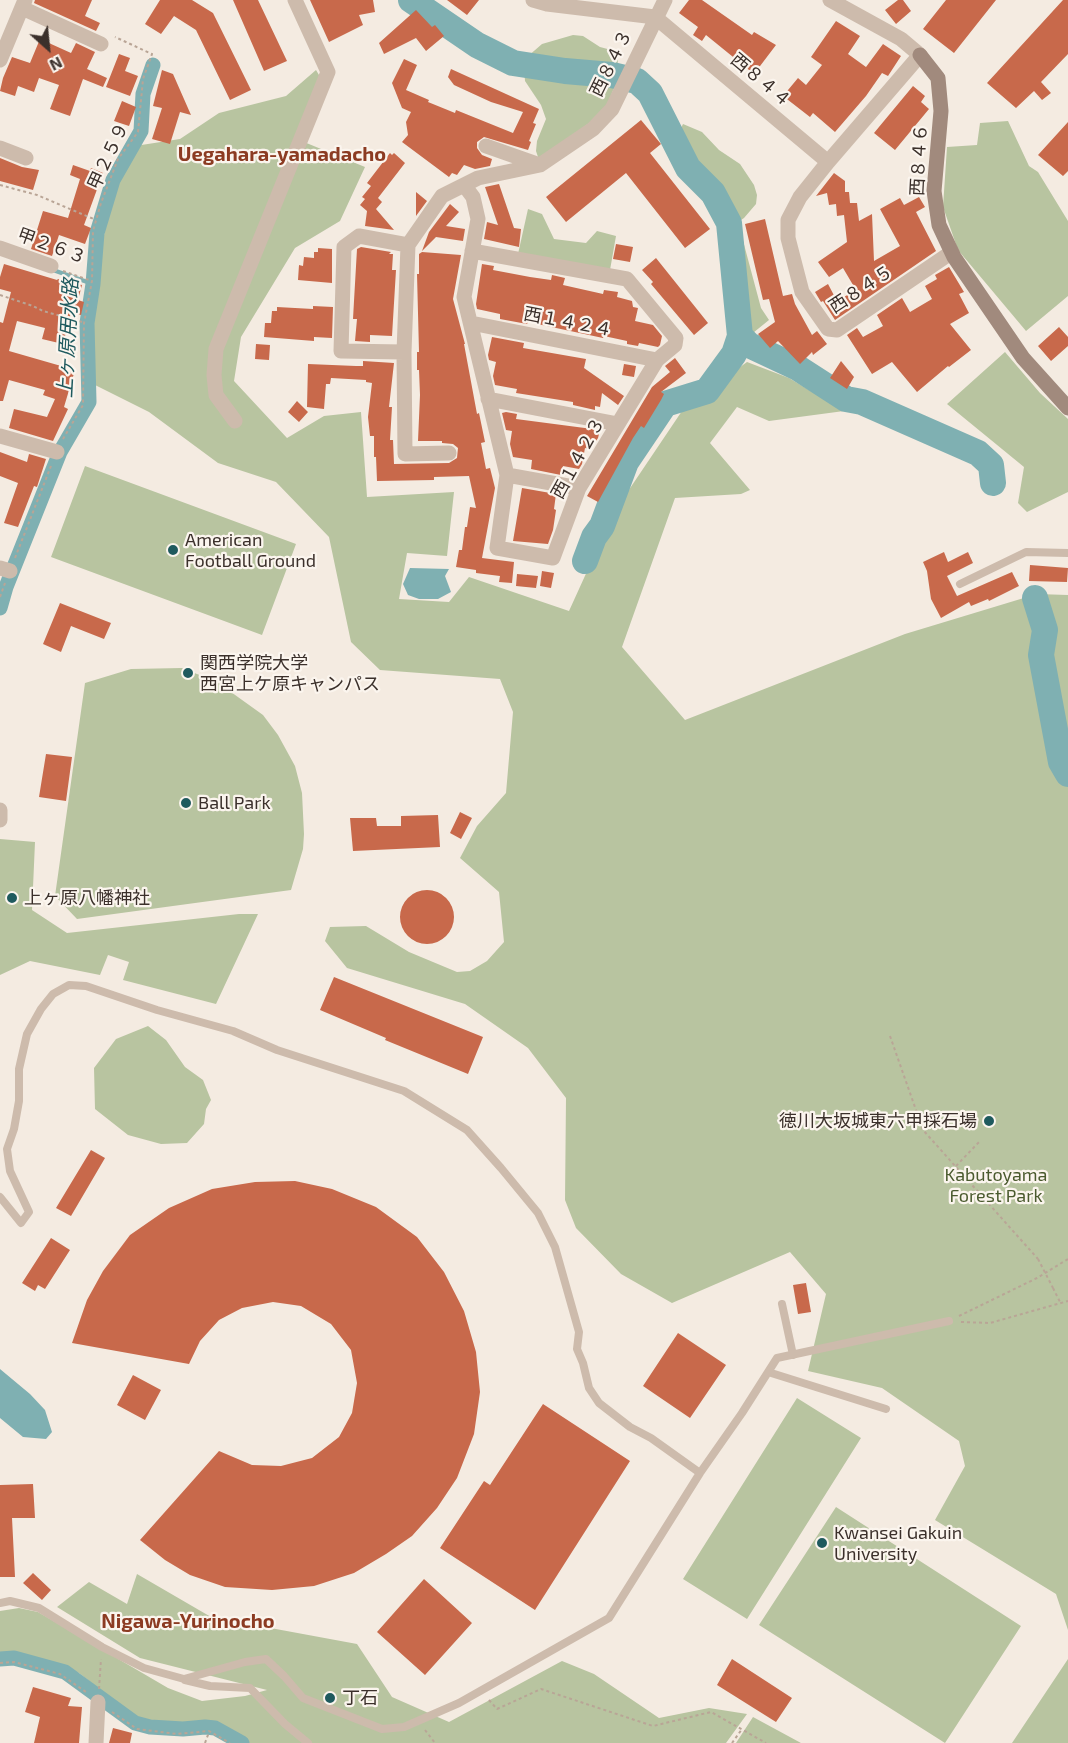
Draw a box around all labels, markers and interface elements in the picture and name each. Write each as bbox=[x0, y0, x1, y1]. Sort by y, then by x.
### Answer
north arrow bbox=[18, 18, 78, 78]
street label: 西８４３ bbox=[586, 26, 636, 100]
street label: 西８４４ bbox=[726, 49, 796, 111]
text: N bbox=[47, 53, 66, 76]
street label: 甲２５９ bbox=[83, 119, 133, 193]
street label: 西８４６ bbox=[906, 123, 932, 197]
district label: Uegahara-yamadacho bbox=[178, 142, 386, 166]
street label: 甲２６３ bbox=[14, 224, 90, 268]
street label: 西８４５ bbox=[825, 260, 897, 318]
water label: 上ヶ原用水路 bbox=[53, 277, 83, 399]
street label: 西１４２４ bbox=[522, 303, 614, 341]
street label: 西１４２３ bbox=[547, 413, 609, 503]
place label: American Football Ground bbox=[185, 529, 316, 572]
marker: American Football Ground bbox=[166, 543, 180, 557]
place label: 関西学院大学 西宮上ケ原キャンパス bbox=[200, 652, 380, 694]
marker: 関西学院大学 西宮上ケ原キャンパス bbox=[181, 666, 195, 680]
place label: Ball Park bbox=[198, 792, 271, 814]
marker: Ball Park bbox=[179, 796, 193, 810]
place label: 上ヶ原八幡神社 bbox=[24, 887, 150, 909]
marker: 上ヶ原八幡神社 bbox=[5, 891, 19, 905]
place label: 徳川大坂城東六甲採石場 bbox=[779, 1110, 977, 1132]
marker: 徳川大坂城東六甲採石場 bbox=[982, 1114, 996, 1128]
park label: Kabutoyama Forest Park bbox=[945, 1164, 1047, 1206]
place label: Kwansei Gakuin University bbox=[834, 1522, 962, 1564]
marker: Kwansei Gakuin University bbox=[815, 1536, 829, 1550]
district label: Nigawa-Yurinocho bbox=[101, 1609, 275, 1633]
place label: 丁石 bbox=[342, 1687, 378, 1709]
marker: 丁石 bbox=[323, 1691, 337, 1705]

